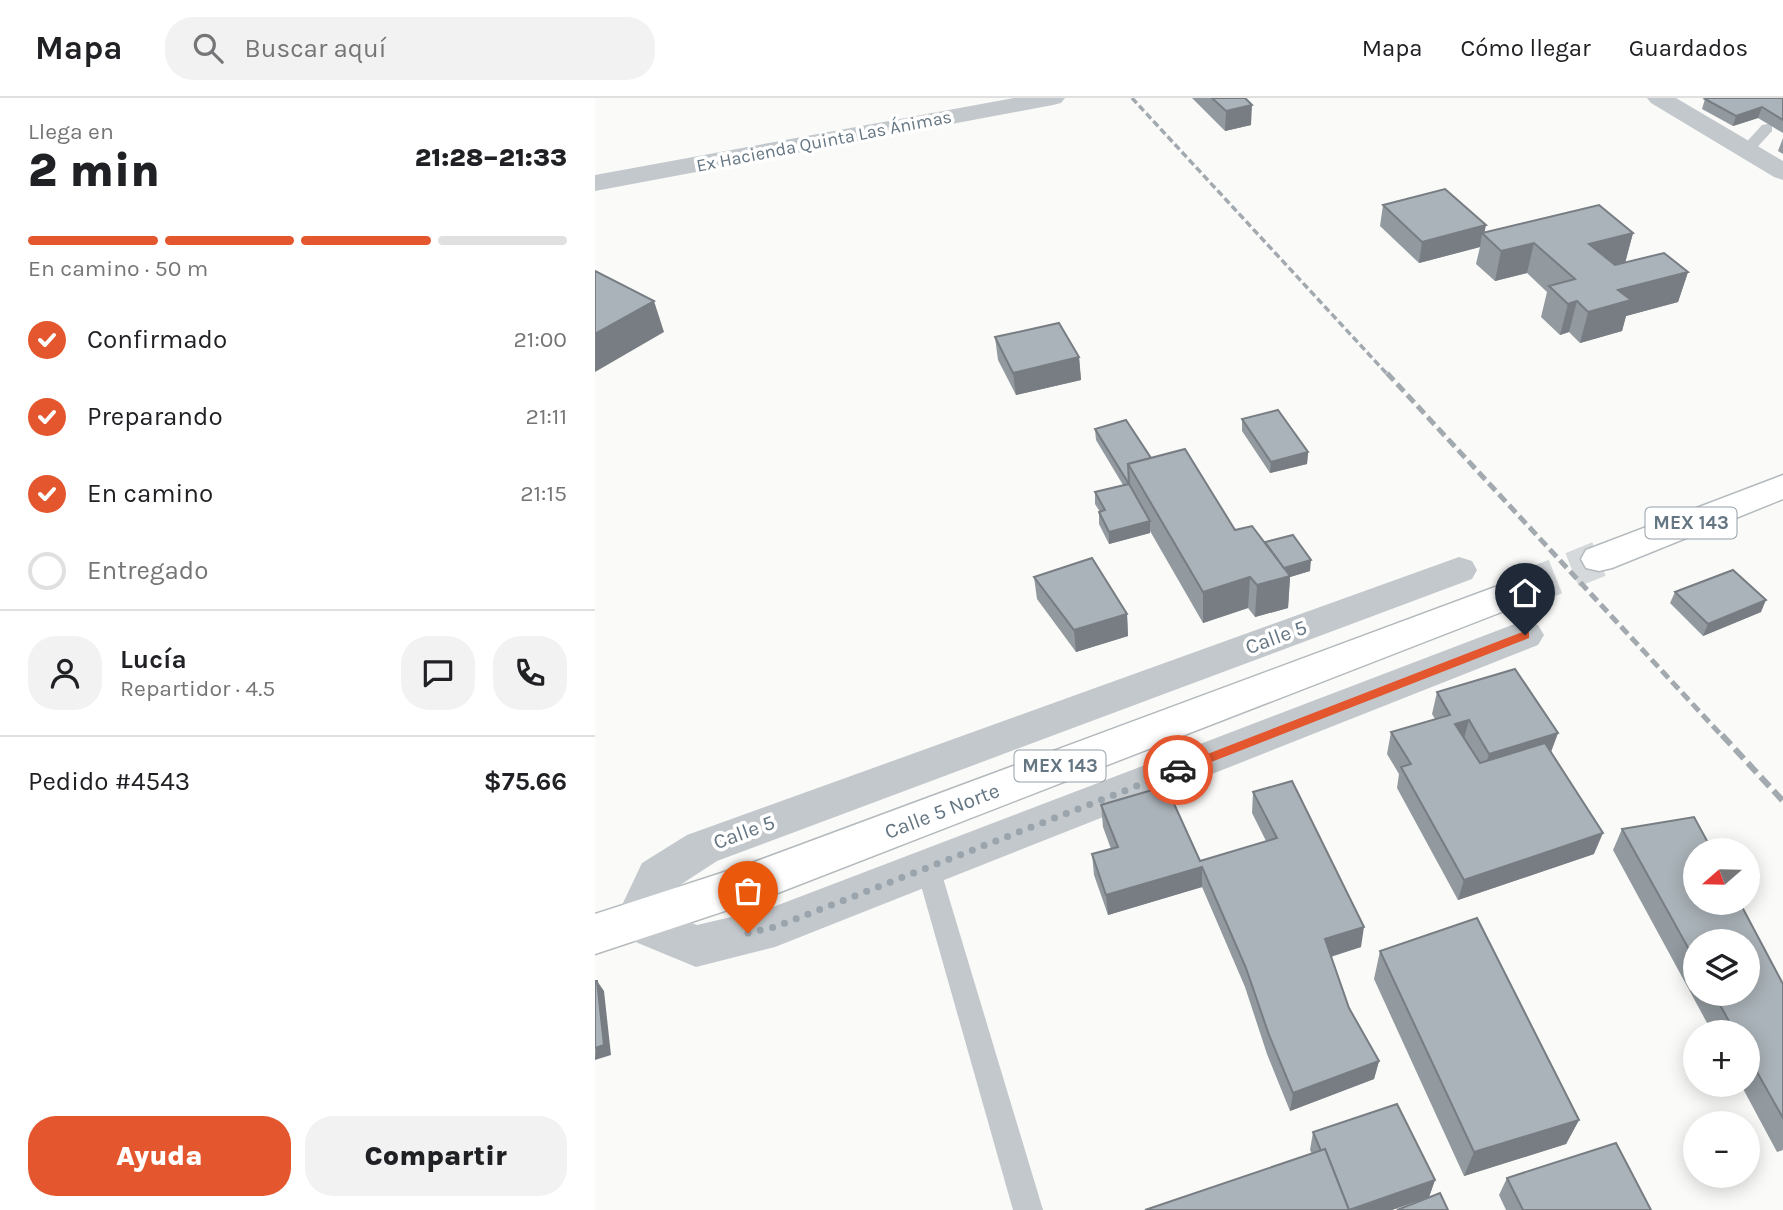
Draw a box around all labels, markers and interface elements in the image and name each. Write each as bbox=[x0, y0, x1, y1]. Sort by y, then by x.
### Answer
search box bbox=[165, 17, 655, 80]
text: Mapa bbox=[35, 29, 123, 67]
icon: search bbox=[189, 29, 227, 67]
text: Buscar aquí bbox=[245, 33, 386, 64]
text: Mapa bbox=[1362, 34, 1422, 62]
text: Cómo llegar bbox=[1460, 34, 1591, 62]
text: Guardados bbox=[1629, 34, 1748, 62]
street label: Ex Hacienda Quinta Las Ánimas bbox=[694, 104, 954, 177]
text: Llega en bbox=[28, 118, 114, 145]
text: 21:28–21:33 bbox=[415, 142, 567, 173]
text: 2 min bbox=[28, 144, 160, 198]
text: En camino · 50 m bbox=[28, 255, 208, 282]
icon: check bbox=[28, 321, 66, 359]
text: Confirmado bbox=[87, 324, 227, 355]
text: 21:00 bbox=[513, 326, 567, 353]
icon: check bbox=[28, 398, 66, 436]
text: Preparando bbox=[87, 401, 223, 432]
text: 21:11 bbox=[526, 403, 567, 430]
icon: check bbox=[28, 475, 66, 513]
text: En camino bbox=[87, 478, 213, 509]
text: 21:15 bbox=[520, 480, 567, 507]
road number: MEX 143 bbox=[1645, 508, 1737, 538]
text: Entregado bbox=[87, 555, 208, 586]
pin bbox=[1495, 563, 1555, 635]
icon: home bbox=[1506, 574, 1544, 612]
street label: Calle 5 bbox=[1242, 615, 1310, 659]
button: person bbox=[28, 636, 102, 710]
button: chat bbox=[401, 636, 475, 710]
button: phone bbox=[493, 636, 567, 710]
text: Lucía bbox=[120, 644, 187, 675]
text: Repartidor · 4.5 bbox=[120, 675, 275, 702]
courier bbox=[1143, 735, 1213, 805]
road number: MEX 143 bbox=[1015, 750, 1105, 782]
icon: car bbox=[1159, 751, 1197, 789]
text: Pedido #4543 bbox=[28, 766, 190, 797]
text: $75.66 bbox=[484, 766, 567, 797]
street label: Calle 5 Norte bbox=[881, 778, 1003, 844]
street label: Calle 5 bbox=[710, 810, 778, 854]
north arrow bbox=[1683, 838, 1761, 915]
map controls bbox=[1683, 838, 1760, 1188]
pin bbox=[718, 861, 778, 933]
icon: bag bbox=[729, 872, 767, 910]
button: layers bbox=[1683, 929, 1760, 1006]
button: + bbox=[1683, 1020, 1760, 1097]
button: − bbox=[1683, 1111, 1760, 1188]
button: Ayuda bbox=[28, 1116, 291, 1196]
button: Compartir bbox=[305, 1116, 567, 1196]

